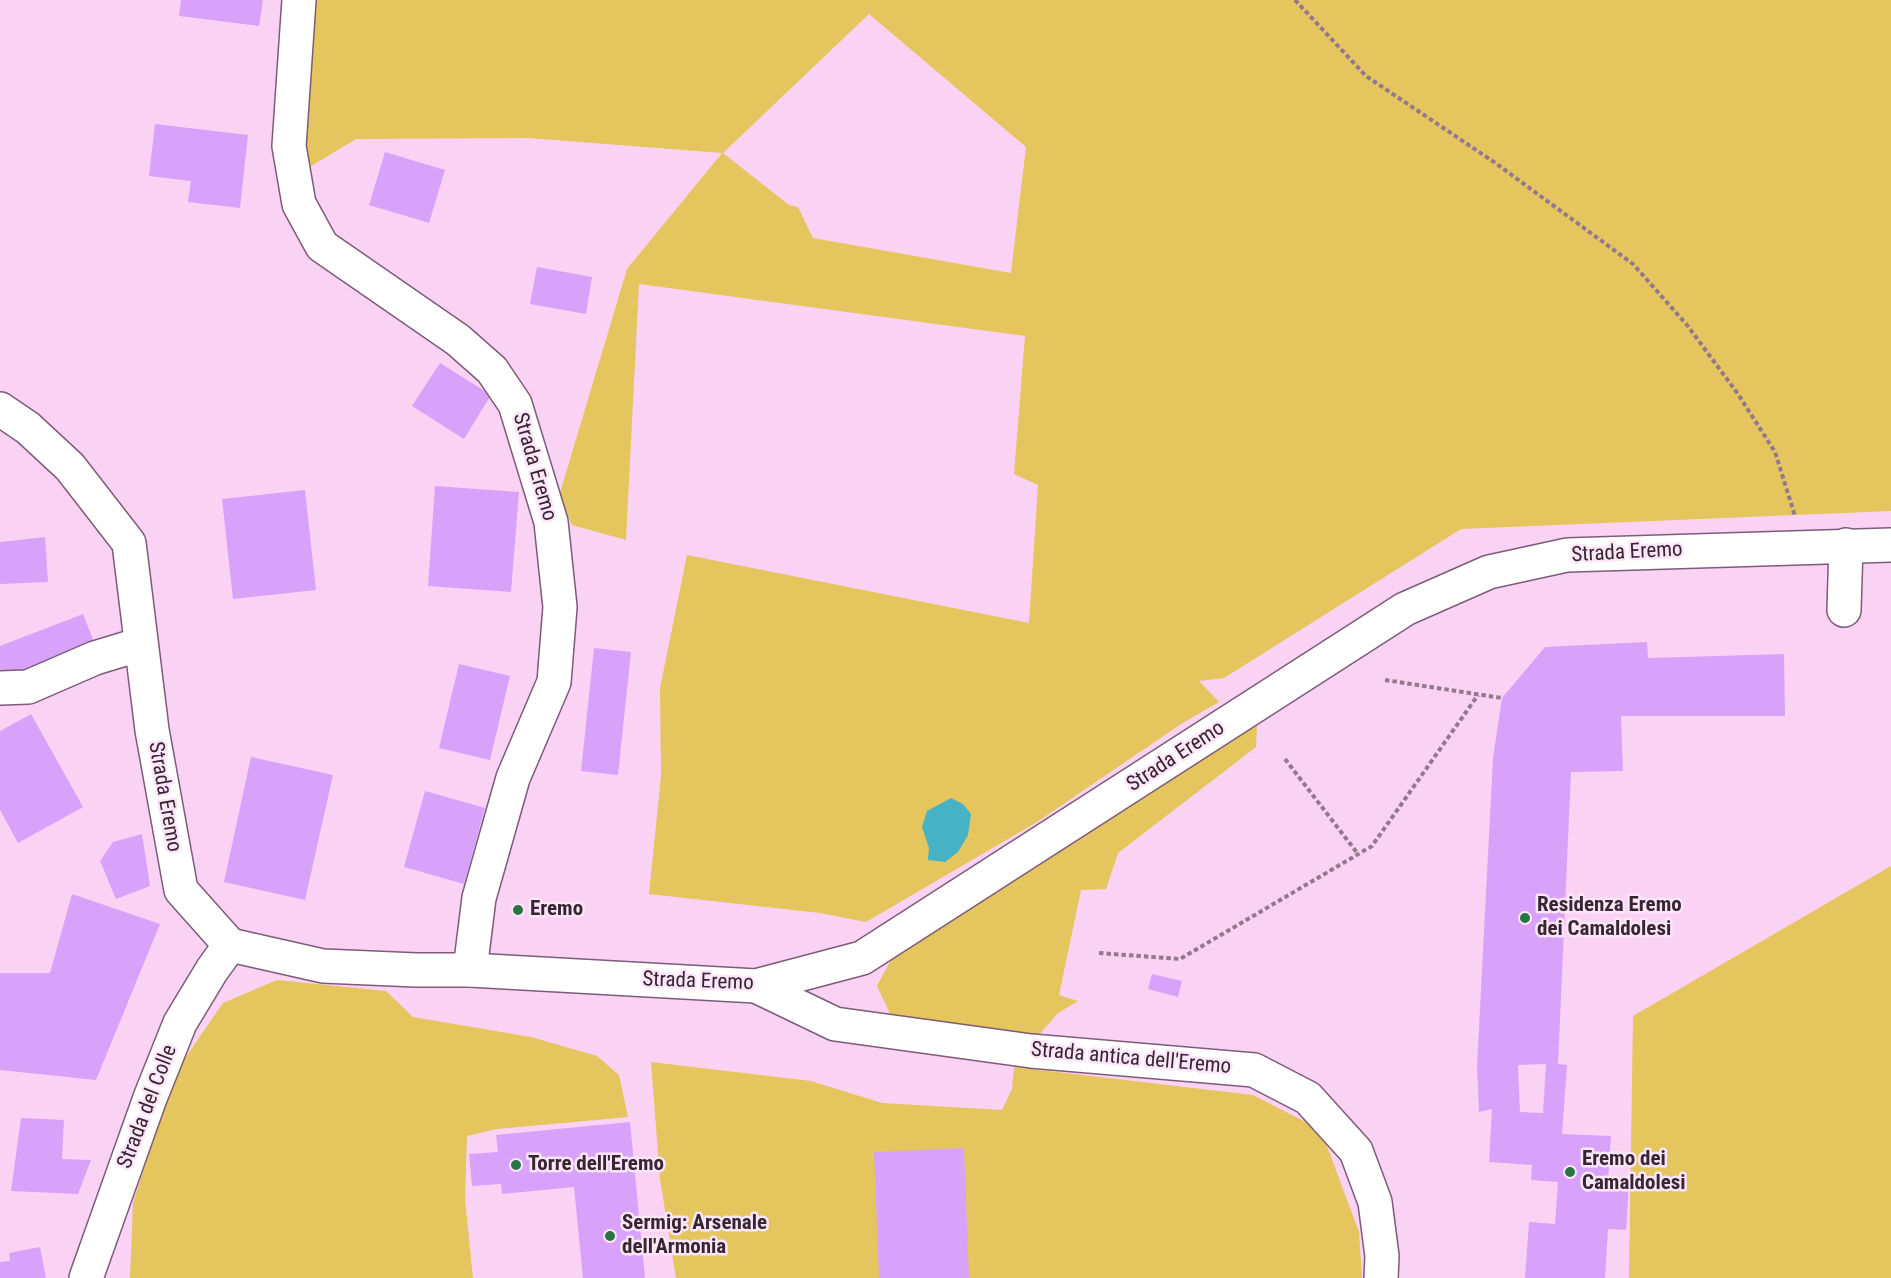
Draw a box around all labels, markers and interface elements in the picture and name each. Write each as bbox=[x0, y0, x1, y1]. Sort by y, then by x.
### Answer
street label: Strada Eremo bbox=[507, 410, 561, 524]
street label: Strada Eremo bbox=[1571, 538, 1683, 568]
street label: Strada Eremo bbox=[1122, 716, 1230, 798]
street label: Strada Eremo bbox=[142, 740, 186, 854]
place label: Residenza Eremo dei Camaldolesi bbox=[1537, 893, 1682, 943]
place label: Eremo bbox=[530, 897, 583, 923]
marker: Eremo bbox=[511, 903, 525, 917]
marker: Residenza Eremo dei Camaldolesi bbox=[1518, 911, 1532, 925]
street label: Strada Eremo bbox=[642, 967, 754, 997]
street label: Strada antica dell'Eremo bbox=[1030, 1038, 1232, 1080]
street label: Strada del Colle bbox=[113, 1042, 183, 1172]
place label: Eremo dei Camaldolesi bbox=[1582, 1147, 1686, 1197]
place label: Torre dell'Eremo bbox=[528, 1152, 664, 1178]
marker: Torre dell'Eremo bbox=[509, 1158, 523, 1172]
marker: Eremo dei Camaldolesi bbox=[1563, 1165, 1577, 1179]
place label: Sermig: Arsenale dell'Armonia bbox=[622, 1211, 767, 1261]
marker: Sermig: Arsenale dell'Armonia bbox=[603, 1229, 617, 1243]

